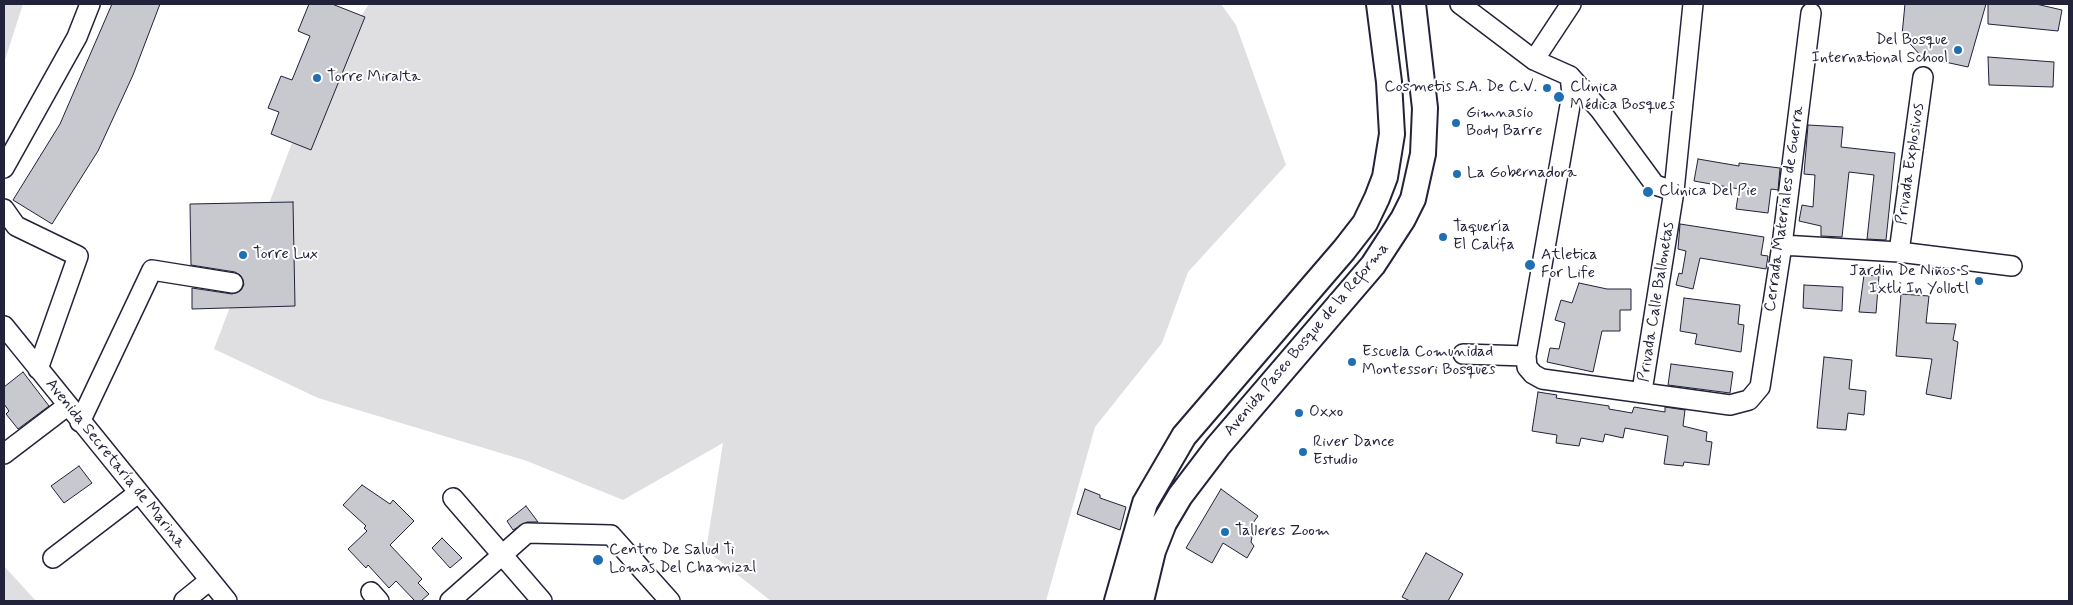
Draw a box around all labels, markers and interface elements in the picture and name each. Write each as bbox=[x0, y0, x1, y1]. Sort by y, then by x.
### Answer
place label: Del Bosque International School bbox=[1812, 31, 1948, 69]
marker: Del Bosque International School bbox=[1952, 44, 1964, 56]
place label: Torre Miralta bbox=[327, 68, 421, 88]
marker: Torre Miralta bbox=[311, 72, 323, 84]
place label: Cosmetis S.A. De C.V. bbox=[1384, 78, 1537, 98]
place label: Clinica Médica Bosques bbox=[1570, 78, 1675, 116]
marker: Cosmetis S.A. De C.V. bbox=[1541, 82, 1553, 94]
marker: Clinica Médica Bosques bbox=[1552, 90, 1566, 104]
street label: Privada Explosivos bbox=[1893, 102, 1929, 226]
place label: Gimnasio Body Barre bbox=[1466, 104, 1542, 142]
street label: Cerrada Materiales de Guerra bbox=[1761, 105, 1809, 313]
marker: Gimnasio Body Barre bbox=[1450, 117, 1462, 129]
place label: La Gobernadora bbox=[1467, 164, 1577, 184]
marker: La Gobernadora bbox=[1451, 168, 1463, 180]
place label: Clinica Del Pie bbox=[1659, 182, 1757, 202]
marker: Clinica Del Pie bbox=[1641, 185, 1655, 199]
place label: Taquería El Califa bbox=[1453, 218, 1515, 256]
street label: Privada Calle Ballonetas bbox=[1635, 221, 1679, 383]
marker: Taquería El Califa bbox=[1437, 231, 1449, 243]
street label: Avenida Paseo Bosque de la Reforma bbox=[1221, 240, 1393, 440]
place label: Torre Lux bbox=[253, 245, 318, 265]
place label: Atletica For Life bbox=[1541, 246, 1598, 284]
marker: Torre Lux bbox=[237, 249, 249, 261]
marker: Atletica For Life bbox=[1523, 258, 1537, 272]
place label: Jardin De Niños S Ixtli In Yollotl bbox=[1849, 262, 1969, 300]
marker: Jardin De Niños S Ixtli In Yollotl bbox=[1973, 275, 1985, 287]
place label: Escuela Comunidad Montessori Bosques bbox=[1362, 343, 1496, 381]
marker: Escuela Comunidad Montessori Bosques bbox=[1346, 356, 1358, 368]
street label: Avenida Secretaría de Marina bbox=[41, 375, 189, 553]
place label: Oxxo bbox=[1309, 403, 1343, 423]
marker: Oxxo bbox=[1293, 407, 1305, 419]
place label: River Dance Estudio bbox=[1313, 433, 1395, 471]
marker: River Dance Estudio bbox=[1297, 446, 1309, 458]
place label: Talleres Zoom bbox=[1235, 522, 1330, 542]
marker: Talleres Zoom bbox=[1219, 526, 1231, 538]
place label: Centro De Salud Ti Lomas Del Chamizal bbox=[609, 541, 756, 579]
marker: Centro De Salud Ti Lomas Del Chamizal bbox=[591, 553, 605, 567]

